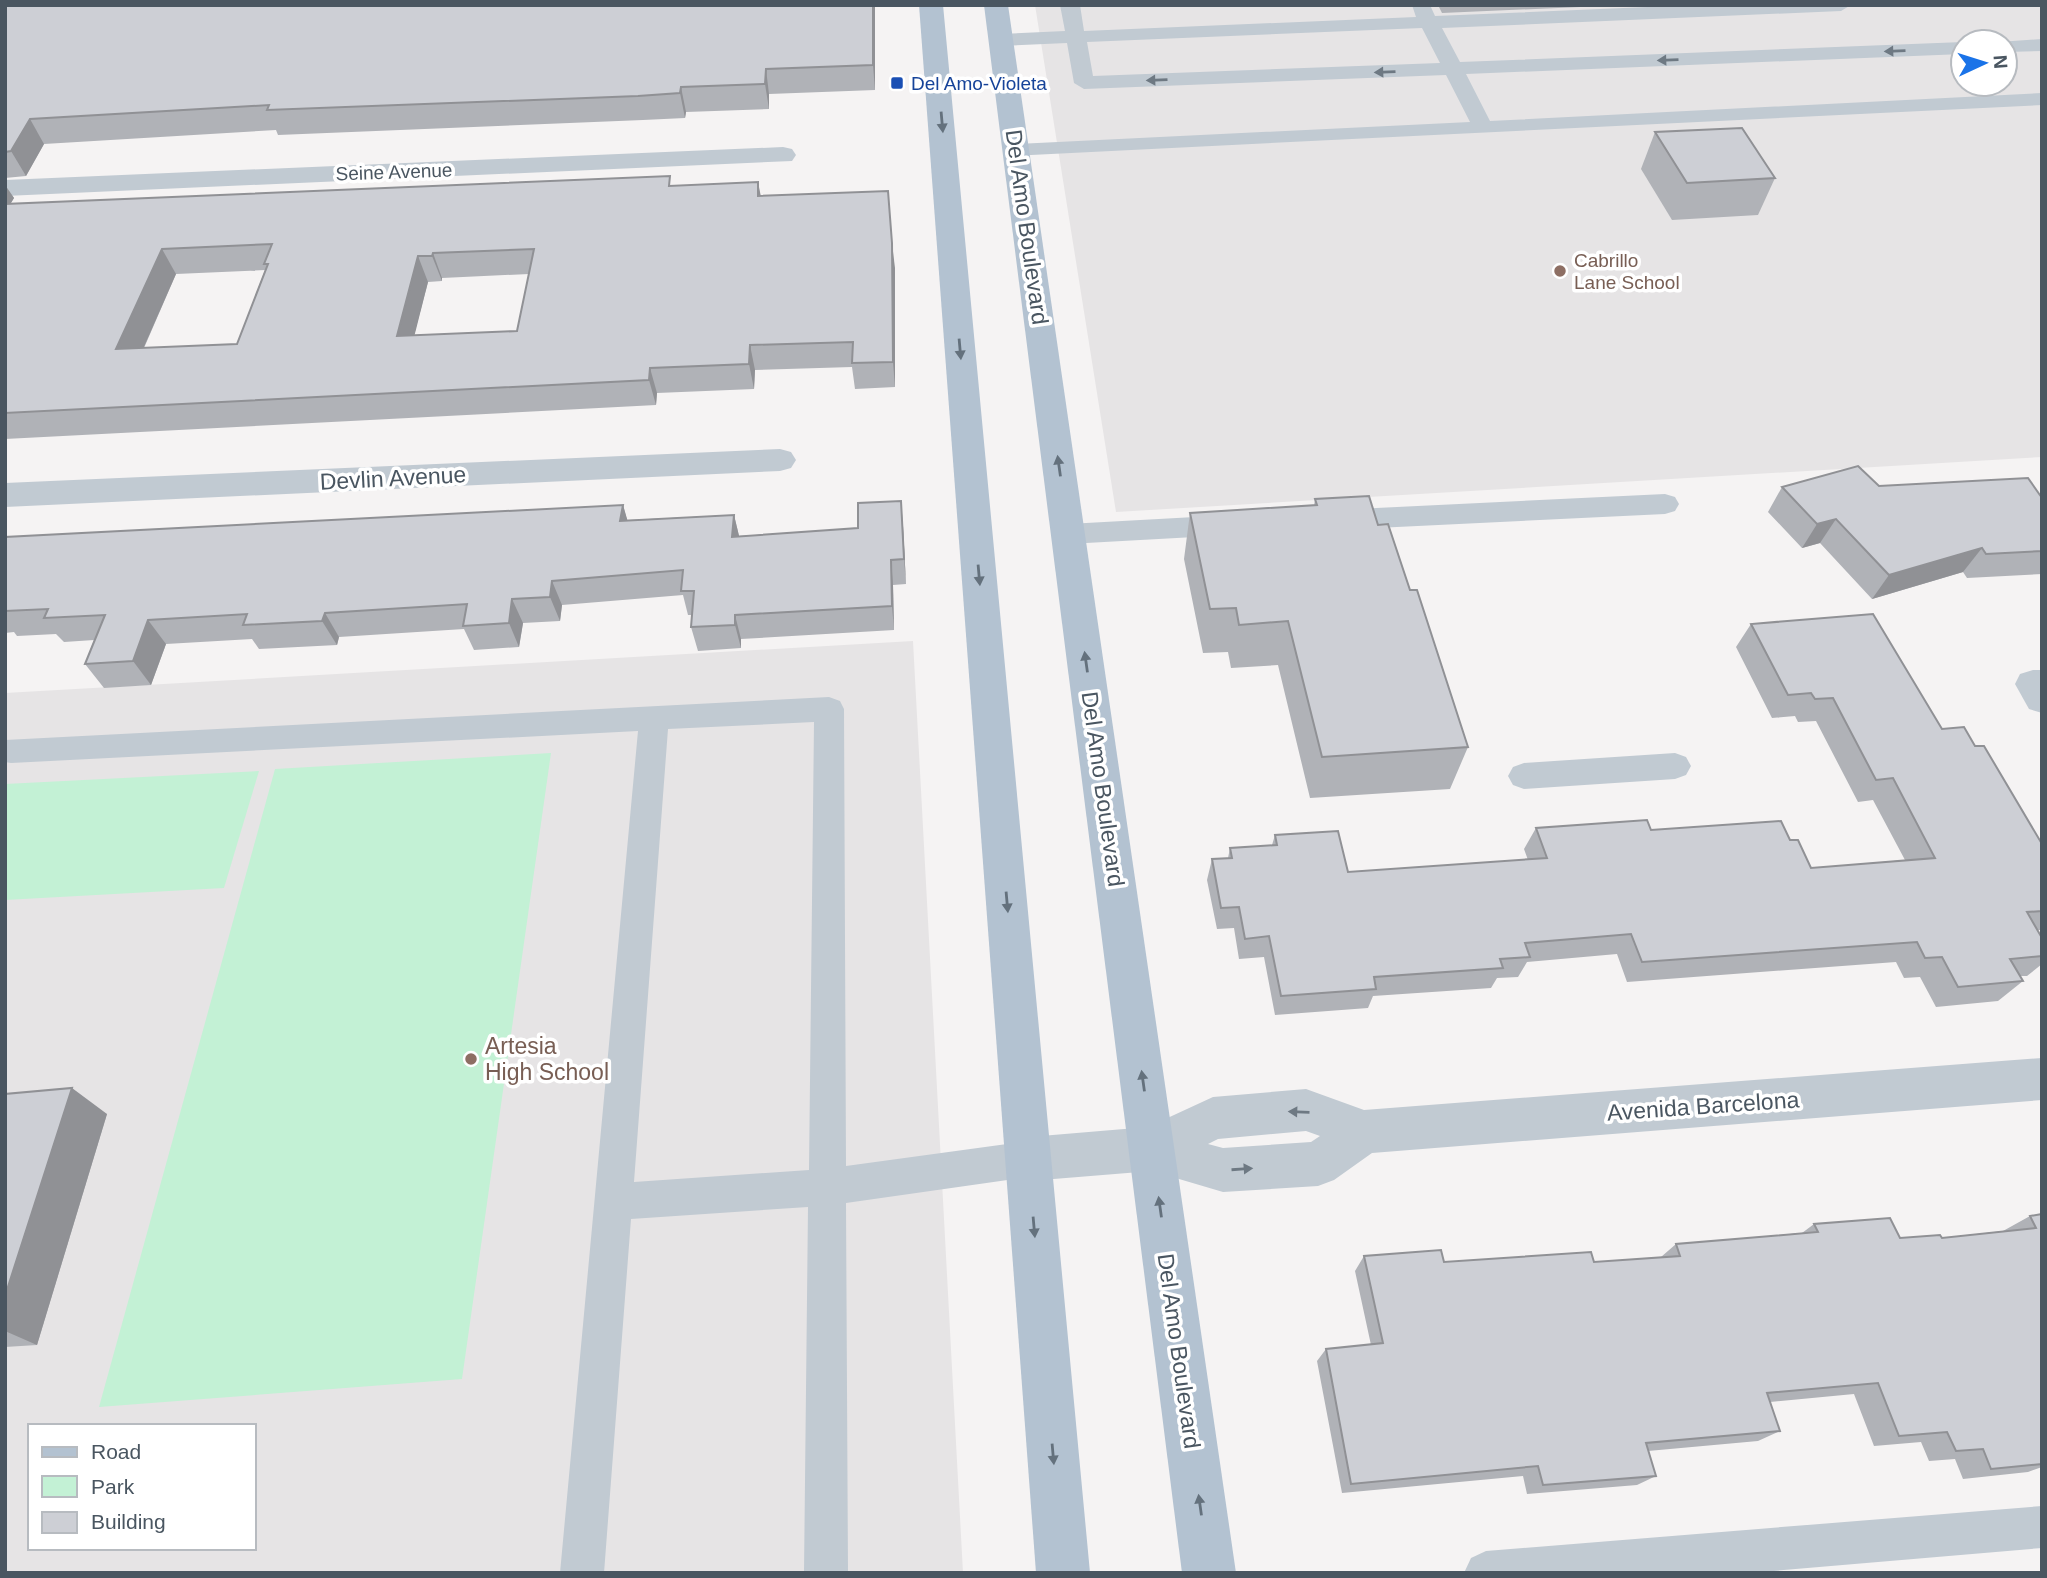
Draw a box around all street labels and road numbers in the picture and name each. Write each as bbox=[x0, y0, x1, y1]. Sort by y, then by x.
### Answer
street label: Del Amo Boulevard bbox=[1000, 128, 1054, 326]
street label: Seine Avenue bbox=[335, 159, 453, 185]
street label: Devlin Avenue bbox=[319, 461, 467, 495]
street label: Del Amo Boulevard bbox=[1076, 690, 1130, 888]
street label: Avenida Barcelona bbox=[1606, 1086, 1800, 1126]
street label: Del Amo Boulevard bbox=[1152, 1252, 1206, 1450]

